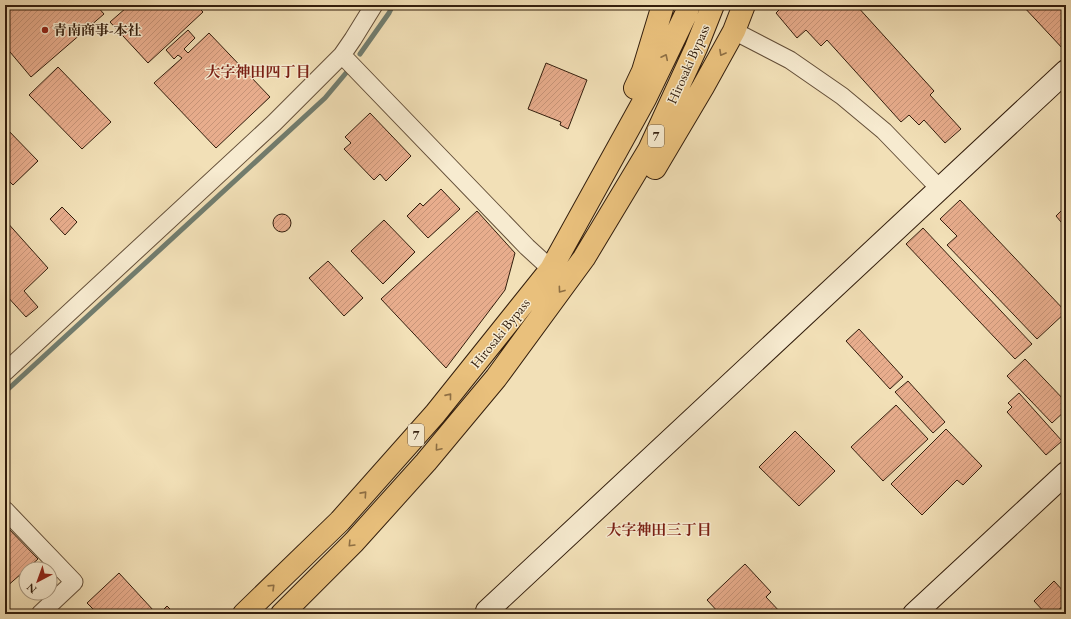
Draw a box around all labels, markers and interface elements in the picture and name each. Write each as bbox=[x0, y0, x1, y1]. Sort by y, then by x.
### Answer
place label: 青南商事-本社 bbox=[53, 21, 141, 39]
street label: Hirosaki Bypass bbox=[662, 21, 714, 107]
marker: 青南商事-本社 bbox=[40, 25, 50, 35]
one-way arrow bbox=[719, 49, 726, 56]
one-way arrow bbox=[660, 53, 668, 61]
district label: 大字神田四丁目 bbox=[205, 62, 311, 81]
road number: 7 bbox=[648, 125, 664, 147]
one-way arrow bbox=[558, 286, 565, 293]
street label: Hirosaki Bypass bbox=[466, 294, 534, 372]
one-way arrow bbox=[444, 394, 451, 401]
road number: 7 bbox=[408, 424, 424, 446]
one-way arrow bbox=[436, 443, 443, 450]
one-way arrow bbox=[359, 492, 366, 499]
district label: 大字神田三丁目 bbox=[606, 520, 712, 539]
one-way arrow bbox=[348, 539, 356, 547]
north arrow bbox=[18, 561, 58, 601]
text: N bbox=[23, 580, 39, 597]
one-way arrow bbox=[267, 584, 275, 592]

